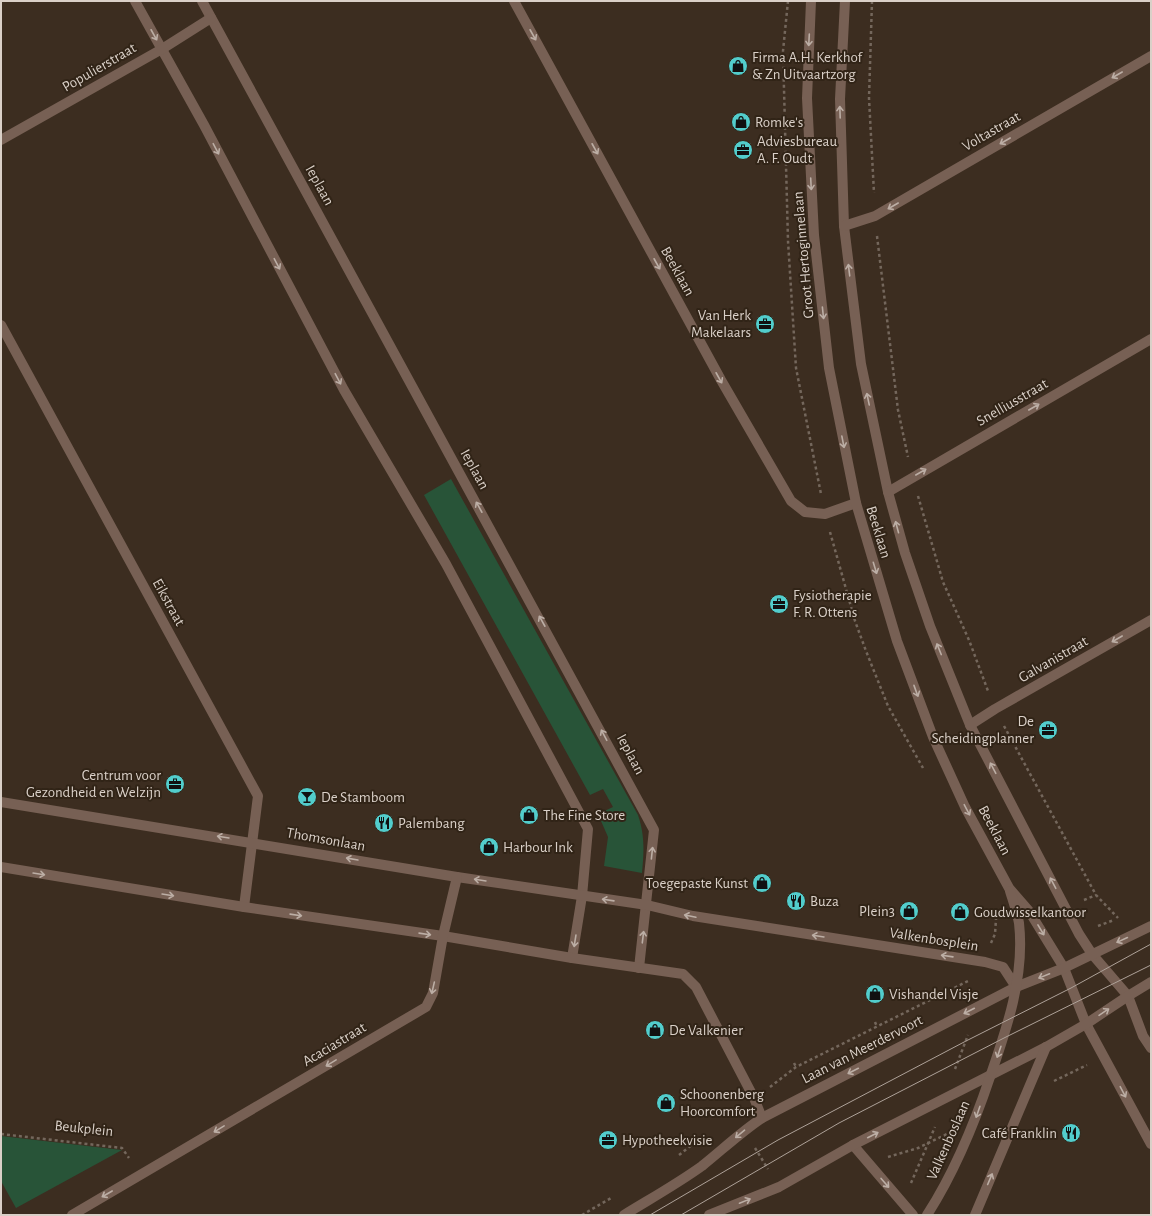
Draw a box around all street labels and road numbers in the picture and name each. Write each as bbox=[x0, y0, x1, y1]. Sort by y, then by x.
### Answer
street label: Populierstraat bbox=[60, 40, 139, 95]
street label: Voltastraat bbox=[960, 109, 1023, 154]
street label: Ieplaan bbox=[302, 163, 337, 208]
street label: Groot Hertoginnelaan bbox=[790, 191, 817, 319]
street label: Beeklaan bbox=[658, 244, 697, 298]
street label: Snelliusstraat bbox=[974, 376, 1051, 429]
street label: Ieplaan bbox=[457, 447, 492, 492]
street label: Beeklaan bbox=[863, 504, 894, 560]
street label: Eikstraat bbox=[150, 576, 188, 629]
street label: Galvanistraat bbox=[1016, 633, 1091, 685]
street label: Ieplaan bbox=[614, 732, 647, 777]
street label: Beeklaan bbox=[975, 803, 1014, 857]
street label: Thomsonlaan bbox=[285, 825, 367, 854]
street label: Valkenbosplein bbox=[888, 925, 979, 954]
street label: Laan van Meerdervoort bbox=[799, 1012, 925, 1086]
street label: Acaciastraat bbox=[300, 1020, 369, 1069]
street label: Valkenboslaan bbox=[924, 1098, 973, 1182]
street label: Beukplein bbox=[54, 1118, 114, 1139]

